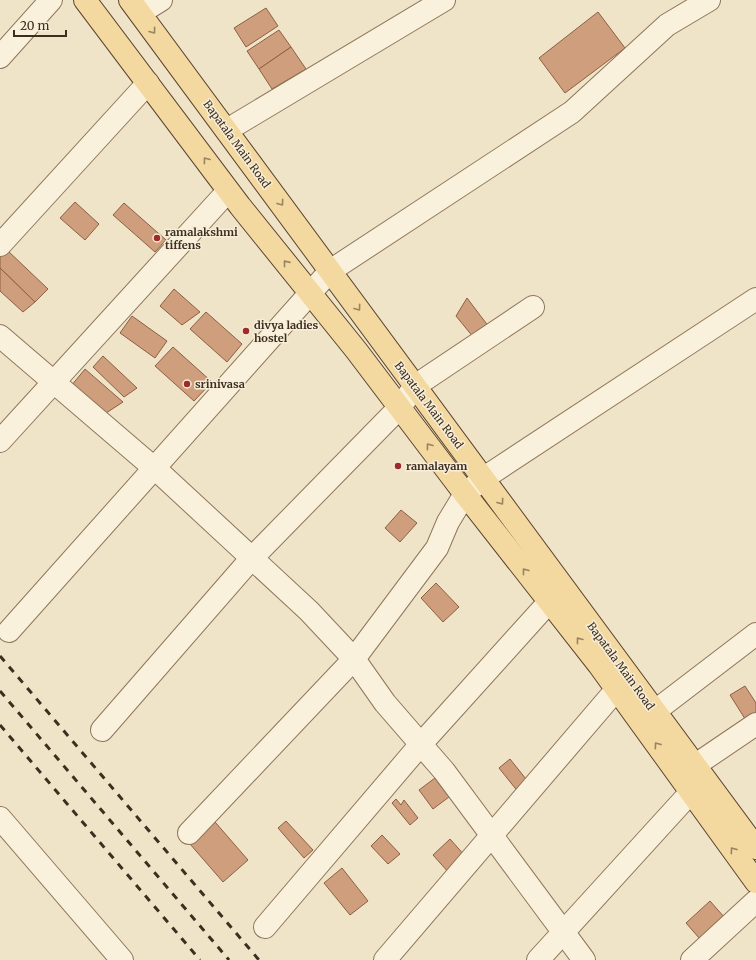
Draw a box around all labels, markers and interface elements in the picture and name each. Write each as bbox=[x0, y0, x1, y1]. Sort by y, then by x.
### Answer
scale bar bbox=[14, 12, 66, 38]
text: 20 m bbox=[20, 18, 49, 33]
one-way arrow bbox=[149, 27, 156, 34]
street label: Bapatala Main Road bbox=[200, 97, 274, 191]
one-way arrow bbox=[203, 158, 210, 165]
one-way arrow bbox=[276, 199, 283, 206]
place label: ramalakshmi tiffens bbox=[165, 225, 238, 252]
marker: ramalakshmi tiffens bbox=[152, 233, 162, 243]
one-way arrow bbox=[283, 260, 290, 267]
one-way arrow bbox=[353, 304, 360, 311]
place label: divya ladies hostel bbox=[254, 318, 319, 345]
marker: divya ladies hostel bbox=[241, 326, 251, 336]
street label: Bapatala Main Road bbox=[392, 359, 467, 452]
place label: srinivasa bbox=[195, 377, 245, 391]
marker: srinivasa bbox=[182, 379, 192, 389]
one-way arrow bbox=[427, 443, 434, 450]
place label: ramalayam bbox=[406, 459, 467, 473]
marker: ramalayam bbox=[393, 461, 403, 471]
one-way arrow bbox=[497, 498, 504, 505]
one-way arrow bbox=[522, 568, 530, 575]
street label: Bapatala Main Road bbox=[584, 619, 658, 713]
one-way arrow bbox=[577, 638, 584, 645]
one-way arrow bbox=[655, 742, 662, 749]
one-way arrow bbox=[730, 847, 738, 854]

